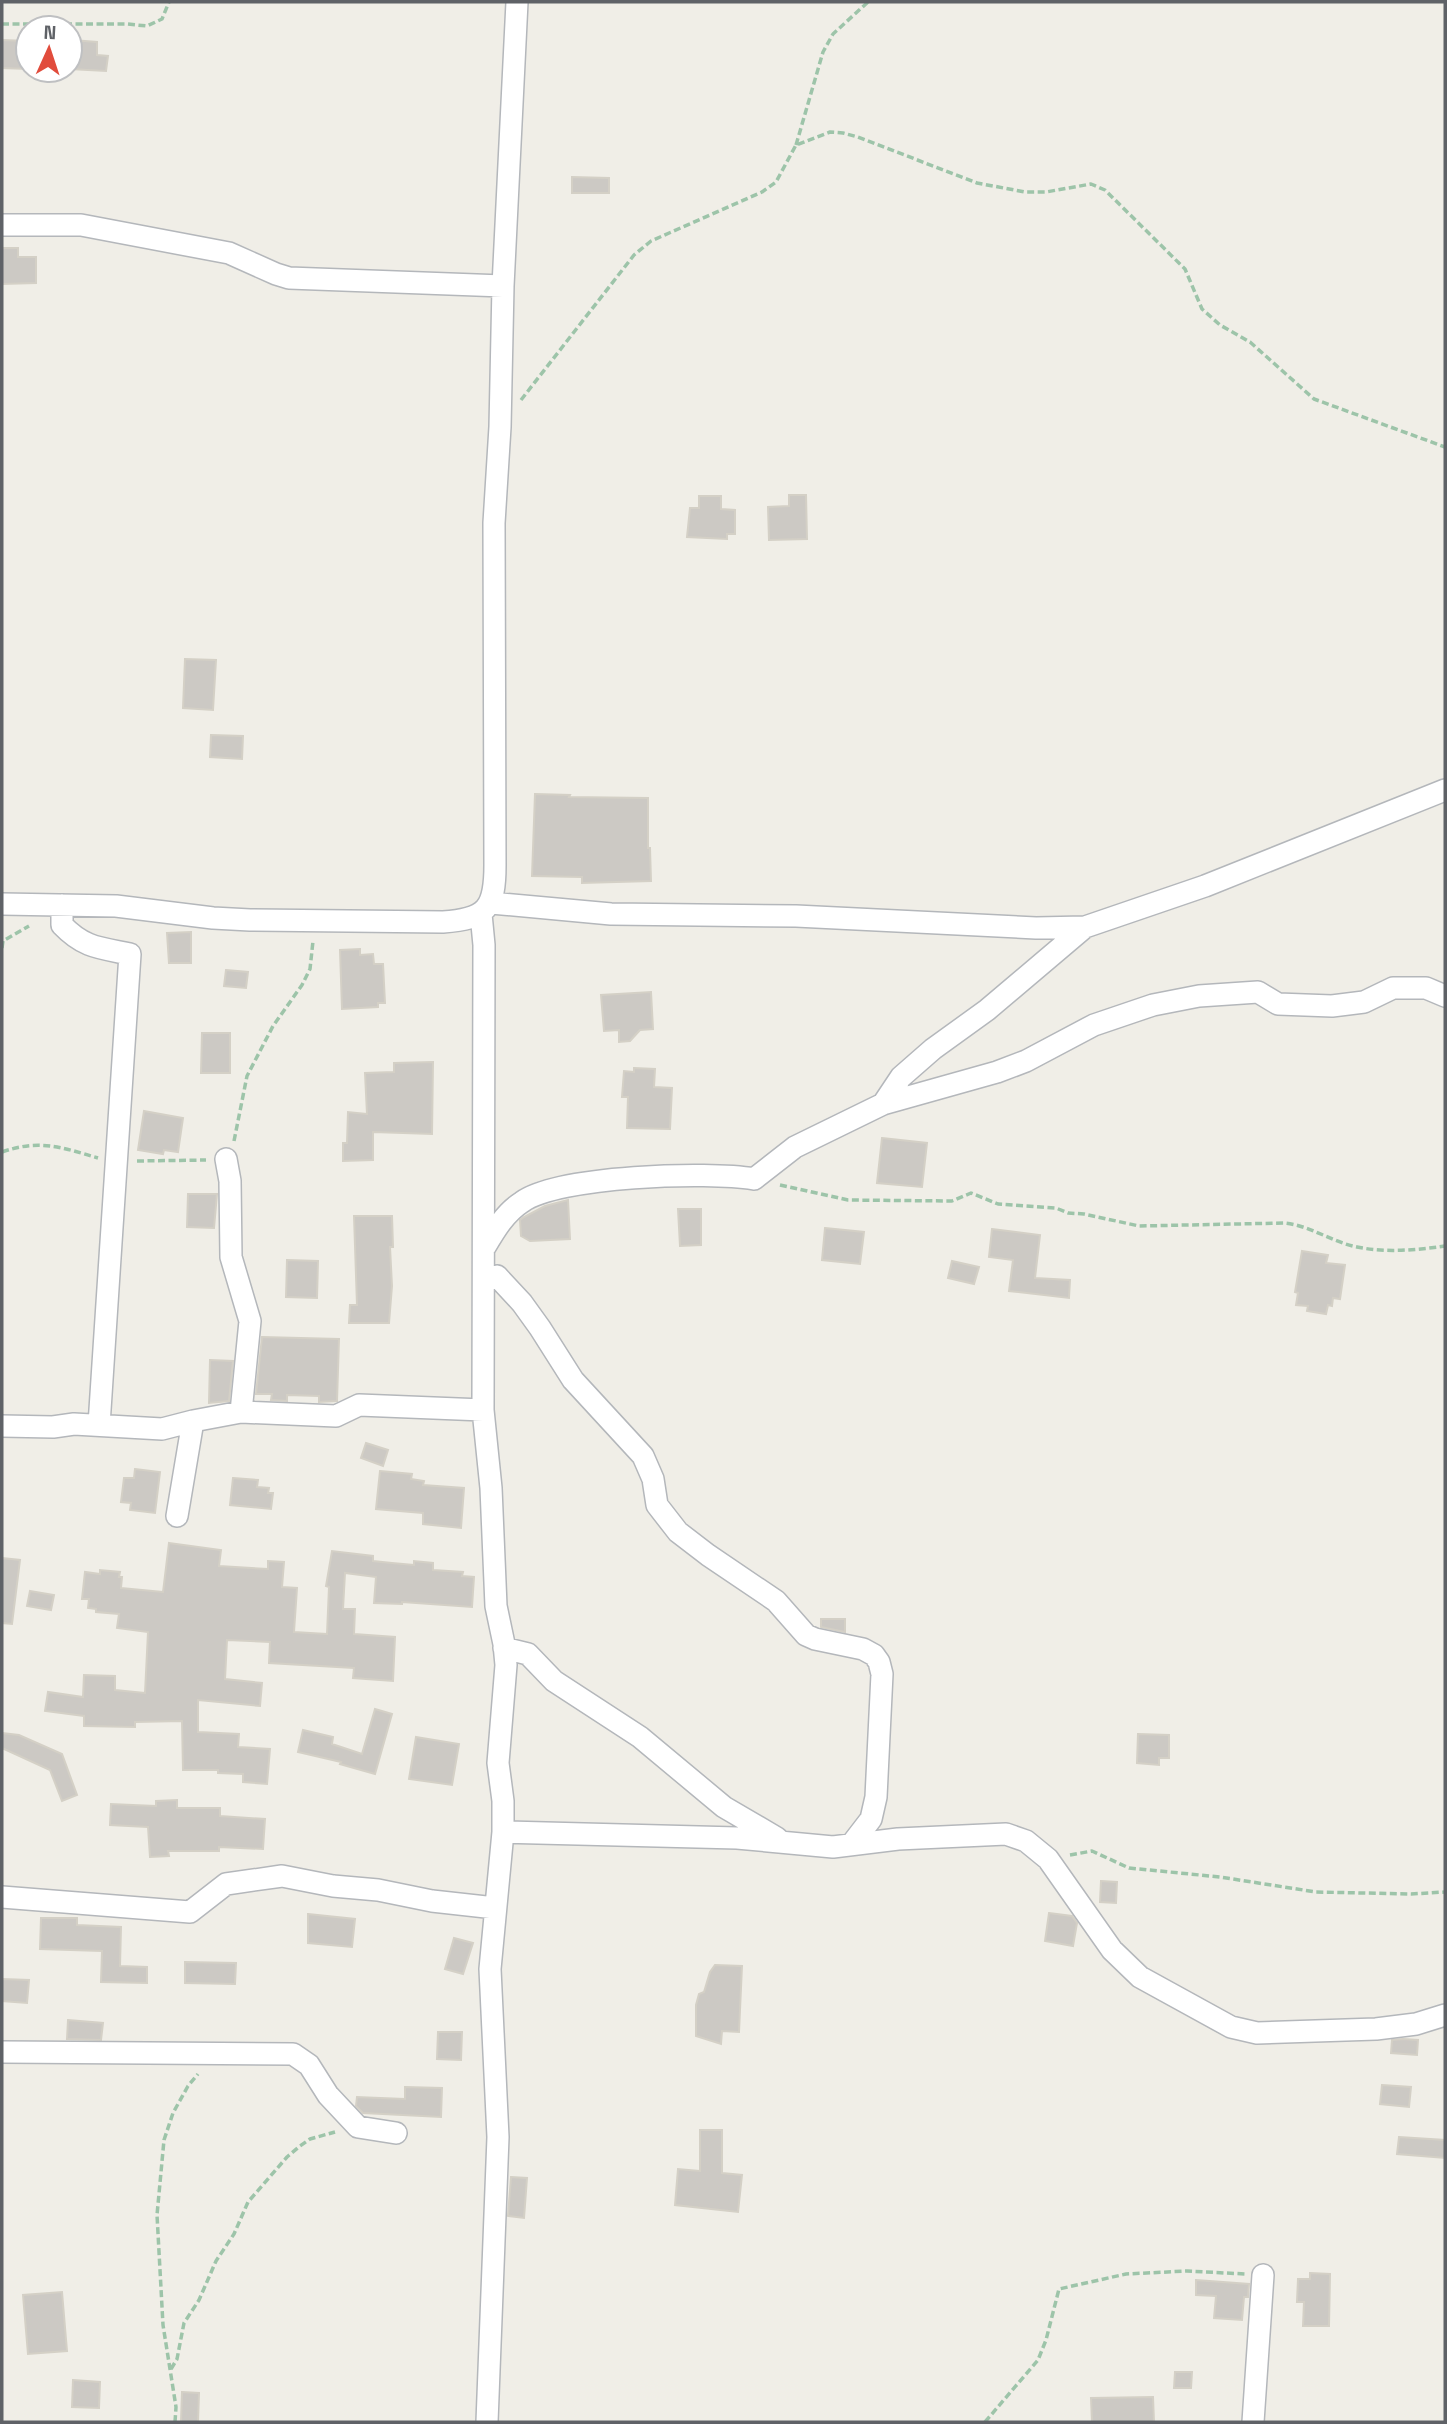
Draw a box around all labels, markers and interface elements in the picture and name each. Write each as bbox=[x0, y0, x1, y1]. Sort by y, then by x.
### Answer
north arrow bbox=[14, 14, 84, 84]
text: N bbox=[43, 20, 57, 45]

